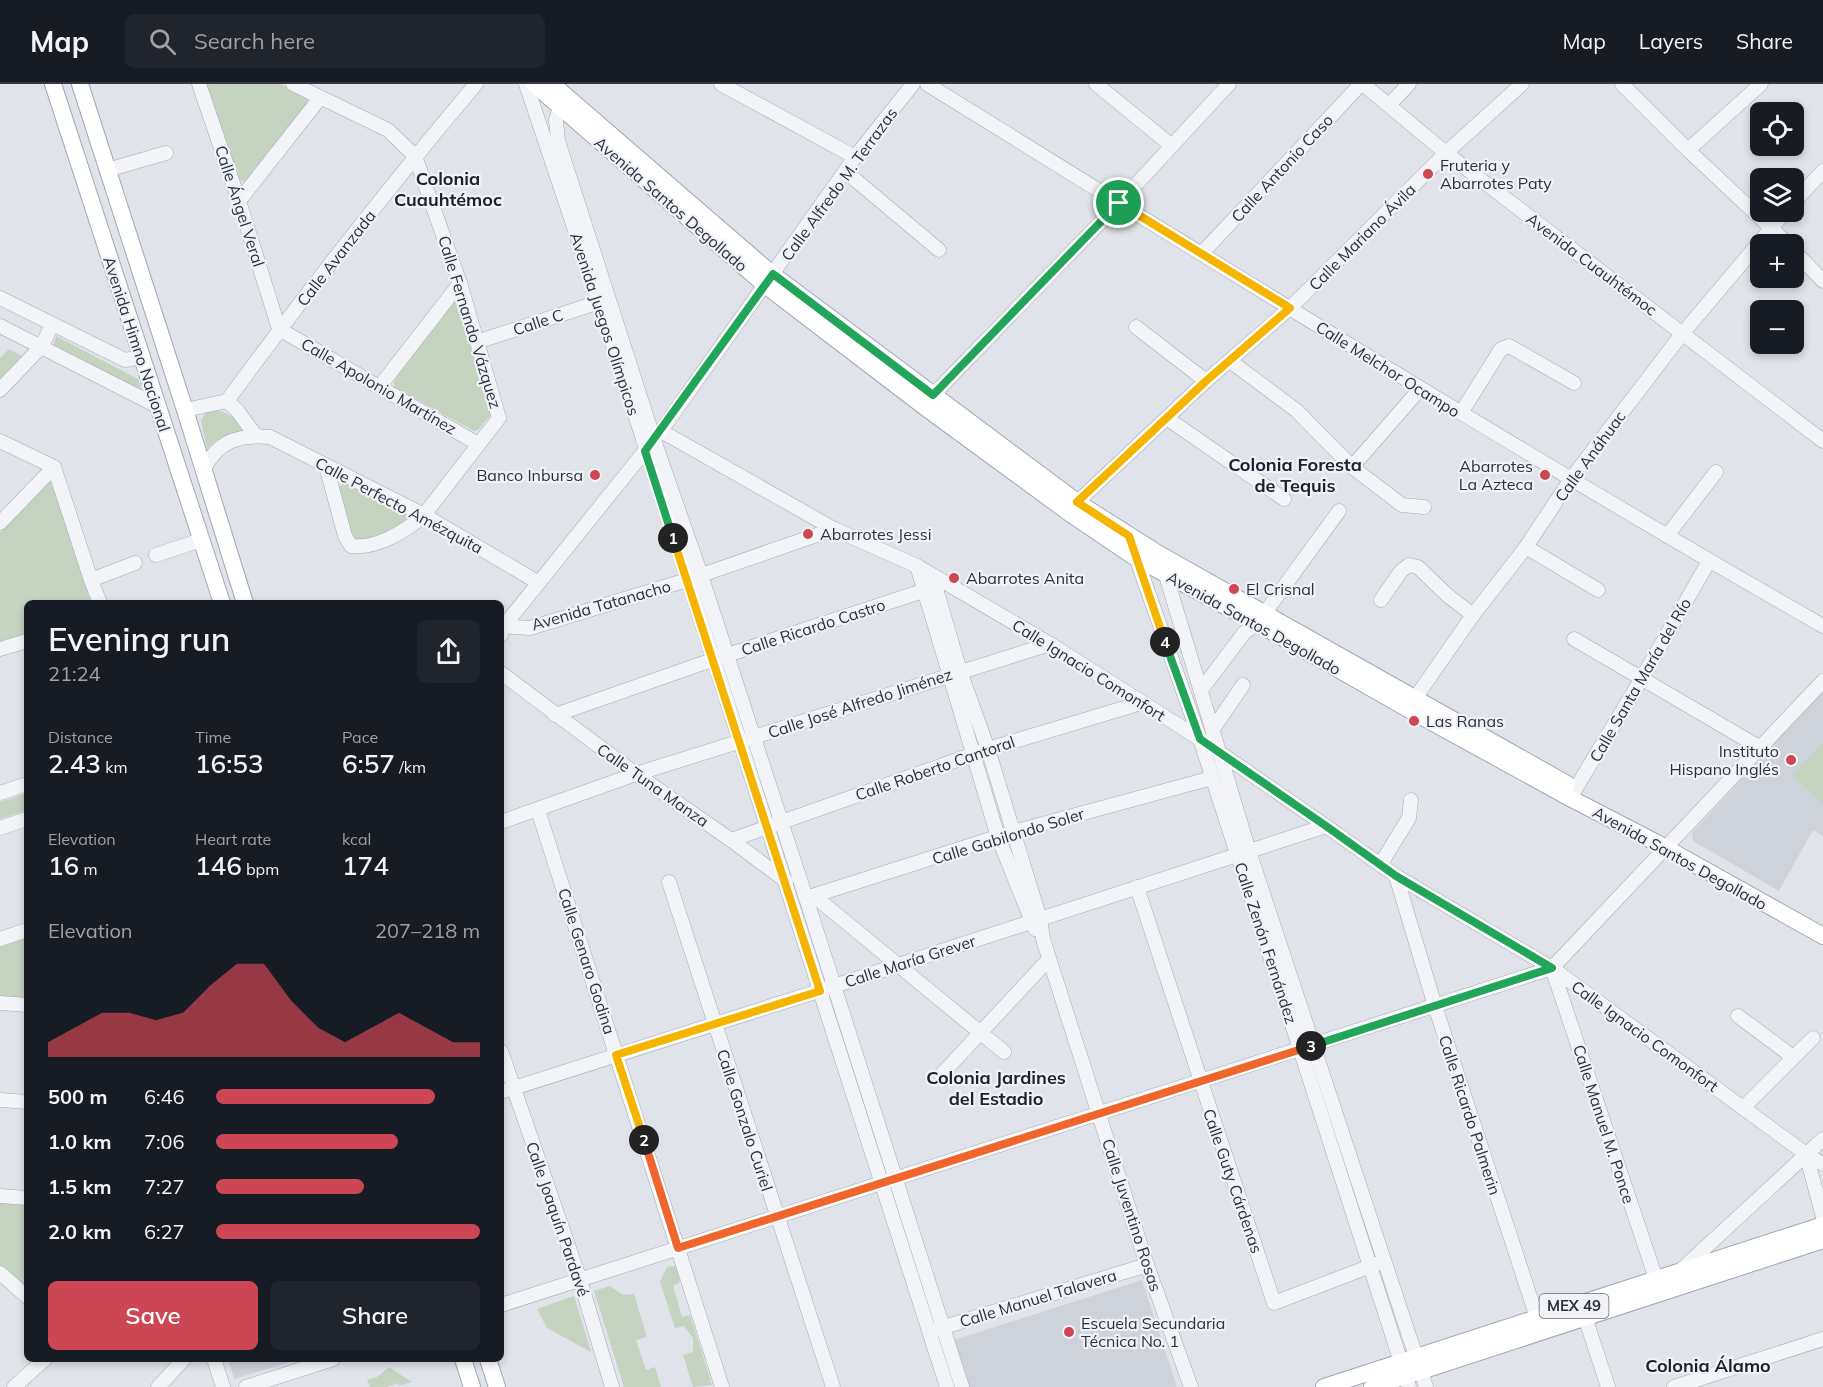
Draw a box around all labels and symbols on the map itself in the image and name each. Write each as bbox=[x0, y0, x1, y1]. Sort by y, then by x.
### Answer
street label: Calle Alfredo M. Terrazas bbox=[777, 103, 901, 265]
street label: Calle Antonio Caso bbox=[1227, 110, 1337, 226]
street label: Avenida Santos Degollado bbox=[590, 132, 752, 276]
street label: Calle Ángel Veral bbox=[211, 143, 269, 269]
place label: Fruteria y Abarrotes Paty bbox=[1440, 155, 1552, 193]
district label: Colonia Cuauhtémoc bbox=[394, 167, 502, 211]
marker: Fruteria y Abarrotes Paty bbox=[1421, 167, 1435, 181]
pin bbox=[1093, 177, 1144, 228]
street label: Calle Mariano Ávila bbox=[1304, 179, 1420, 295]
street label: Calle Avanzada bbox=[292, 206, 380, 310]
street label: Avenida Cuauhtémoc bbox=[1523, 208, 1661, 320]
street label: Avenida Juegos Olímpicos bbox=[566, 230, 644, 418]
street label: Calle Fernando Vázquez bbox=[434, 233, 506, 411]
street label: Avenida Himno Nacional bbox=[99, 254, 175, 434]
street label: Calle C bbox=[510, 304, 566, 340]
street label: Calle Melchor Ocampo bbox=[1312, 317, 1464, 421]
street label: Calle Apolonio Martínez bbox=[298, 333, 460, 439]
street label: Calle Anáhuac bbox=[1550, 407, 1630, 505]
street label: Calle Perfecto Amézquita bbox=[312, 452, 486, 558]
district label: Colonia Foresta de Tequis bbox=[1228, 453, 1362, 497]
place label: Abarrotes La Azteca bbox=[1459, 456, 1533, 494]
place label: Banco Inbursa bbox=[476, 465, 583, 485]
marker: Banco Inbursa bbox=[588, 468, 602, 482]
marker: Abarrotes La Azteca bbox=[1538, 468, 1552, 482]
pin: 1 bbox=[658, 523, 688, 553]
place label: Abarrotes Jessi bbox=[820, 524, 932, 544]
marker: Abarrotes Jessi bbox=[801, 527, 815, 541]
street label: Avenida Santos Degollado bbox=[1163, 567, 1345, 679]
place label: Abarrotes Anita bbox=[966, 568, 1084, 588]
marker: Abarrotes Anita bbox=[947, 571, 961, 585]
street label: Avenida Tatanacho bbox=[529, 576, 673, 634]
place label: El Crisnal bbox=[1246, 579, 1315, 599]
marker: El Crisnal bbox=[1227, 582, 1241, 596]
street label: Calle Ricardo Castro bbox=[738, 594, 888, 660]
street label: Calle Santa María del Río bbox=[1585, 594, 1695, 766]
street label: Calle Ignacio Comonfort bbox=[1009, 615, 1170, 726]
pin: 4 bbox=[1150, 627, 1180, 657]
street label: Calle José Alfredo Jiménez bbox=[765, 664, 955, 742]
place label: Las Ranas bbox=[1426, 711, 1504, 731]
marker: Las Ranas bbox=[1407, 714, 1421, 728]
street label: Calle Roberto Cantoral bbox=[852, 731, 1018, 805]
street label: Calle Tuna Manza bbox=[593, 739, 713, 831]
place label: Instituto Hispano Inglés bbox=[1669, 741, 1779, 779]
marker: Instituto Hispano Inglés bbox=[1784, 753, 1798, 767]
street label: Avenida Santos Degollado bbox=[1589, 802, 1771, 914]
street label: Calle Gabilondo Soler bbox=[929, 803, 1087, 869]
street label: Calle Zenón Fernández bbox=[1230, 860, 1302, 1026]
street label: Calle Genaro Godina bbox=[554, 885, 620, 1037]
street label: Calle María Grever bbox=[842, 930, 978, 992]
street label: Calle Ignacio Comonfort bbox=[1568, 976, 1723, 1096]
pin: 3 bbox=[1296, 1031, 1326, 1061]
street label: Calle Ricardo Palmerin bbox=[1435, 1033, 1505, 1197]
street label: Calle Manuel M. Ponce bbox=[1569, 1042, 1639, 1206]
street label: Calle Gonzalo Curiel bbox=[713, 1047, 777, 1193]
district label: Colonia Jardines del Estadio bbox=[926, 1066, 1066, 1110]
street label: Calle Guty Cárdenas bbox=[1199, 1106, 1267, 1256]
pin: 2 bbox=[629, 1125, 659, 1155]
street label: Calle Juventino Rosas bbox=[1098, 1136, 1166, 1294]
street label: Calle Joaquín Pardavé bbox=[522, 1139, 594, 1299]
street label: Calle Manuel Talavera bbox=[957, 1265, 1119, 1331]
road number: MEX 49 bbox=[1540, 1294, 1608, 1318]
place label: Escuela Secundaria Técnica No. 1 bbox=[1081, 1313, 1225, 1351]
marker: Escuela Secundaria Técnica No. 1 bbox=[1062, 1325, 1076, 1339]
district label: Colonia Álamo bbox=[1645, 1354, 1771, 1377]

